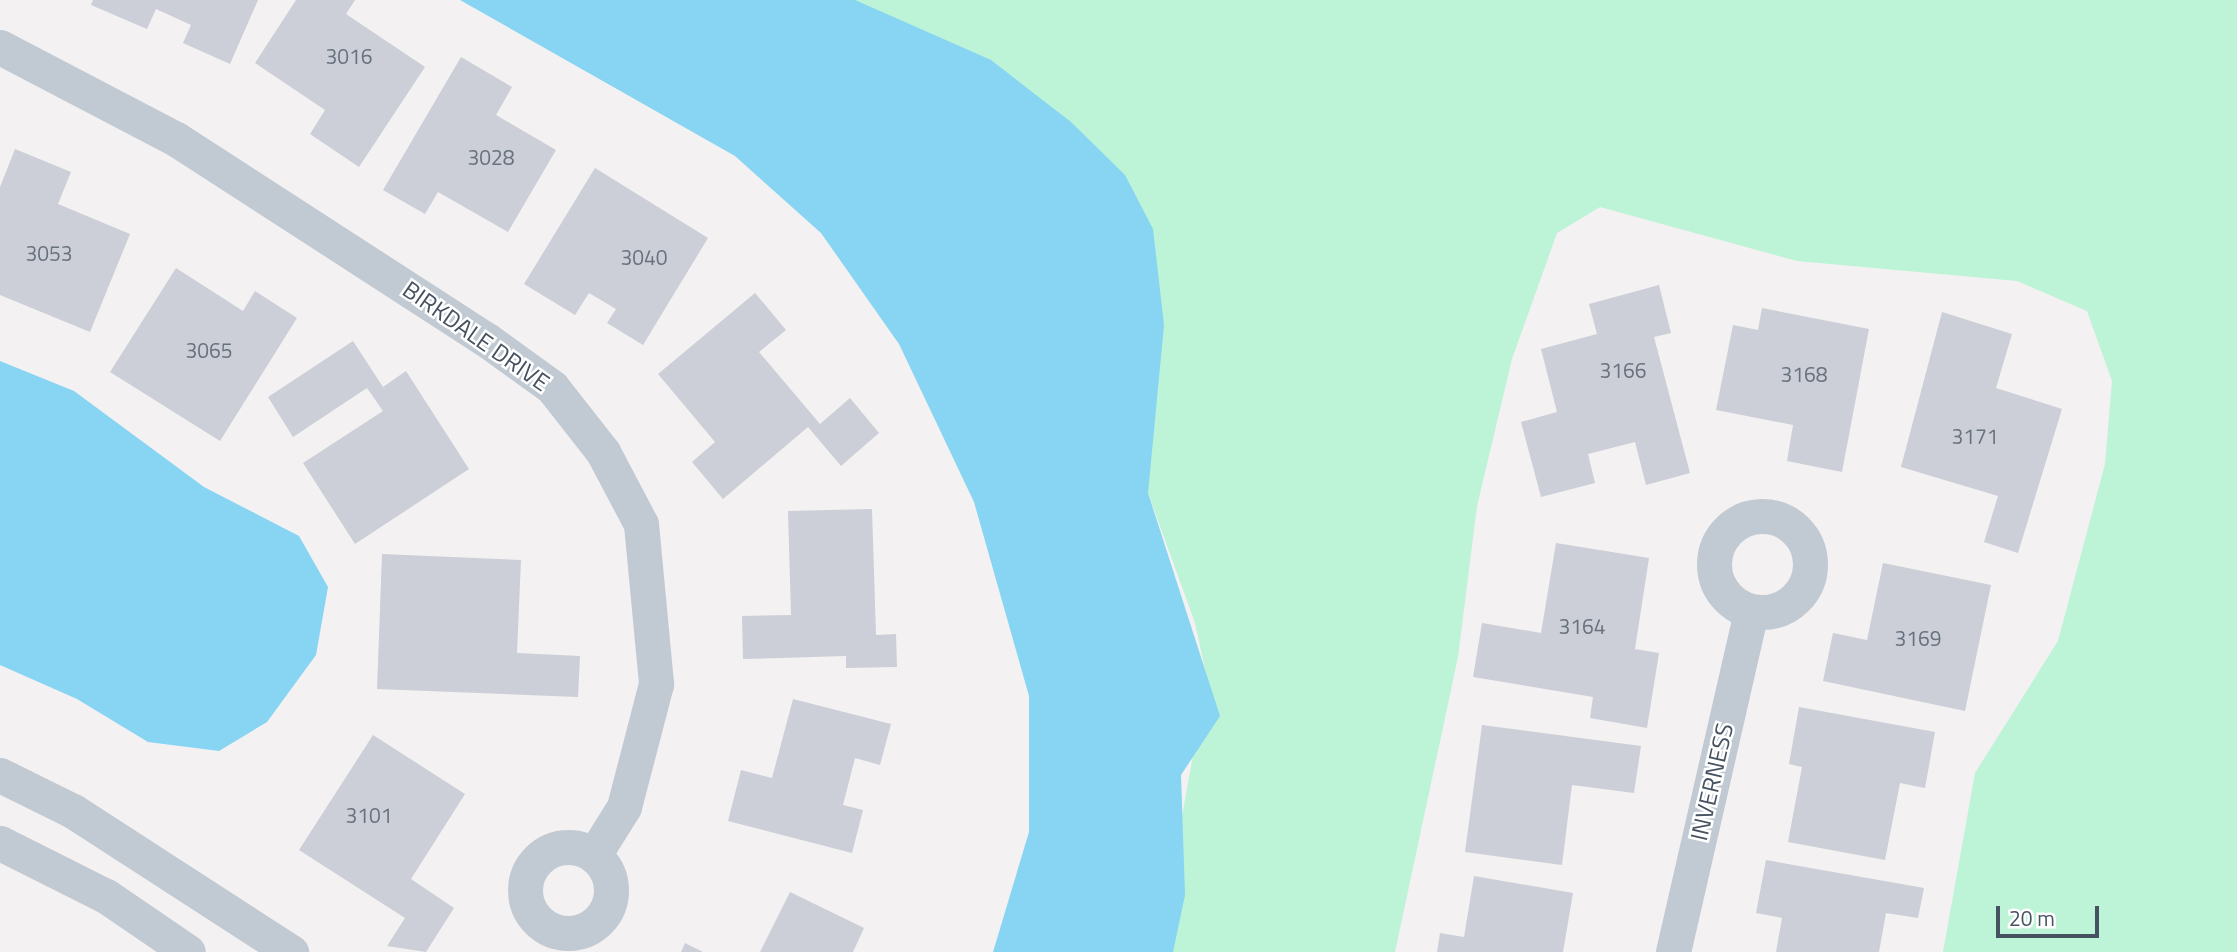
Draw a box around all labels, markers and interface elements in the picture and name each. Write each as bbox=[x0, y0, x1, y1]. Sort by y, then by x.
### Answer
house number: 3016 bbox=[325, 43, 373, 69]
house number: 3028 bbox=[467, 144, 515, 170]
house number: 3053 bbox=[25, 240, 73, 266]
house number: 3040 bbox=[620, 244, 668, 270]
street label: BIRKDALE DRIVE bbox=[397, 275, 555, 397]
house number: 3065 bbox=[185, 337, 233, 363]
house number: 3166 bbox=[1599, 357, 1647, 383]
house number: 3168 bbox=[1780, 361, 1828, 387]
house number: 3171 bbox=[1951, 423, 1999, 449]
house number: 3164 bbox=[1558, 613, 1606, 639]
house number: 3169 bbox=[1894, 625, 1942, 651]
street label: INVERNESS bbox=[1685, 720, 1739, 844]
house number: 3101 bbox=[345, 802, 393, 828]
scale bar bbox=[1999, 892, 2102, 936]
text: 20 m bbox=[2009, 902, 2055, 934]

